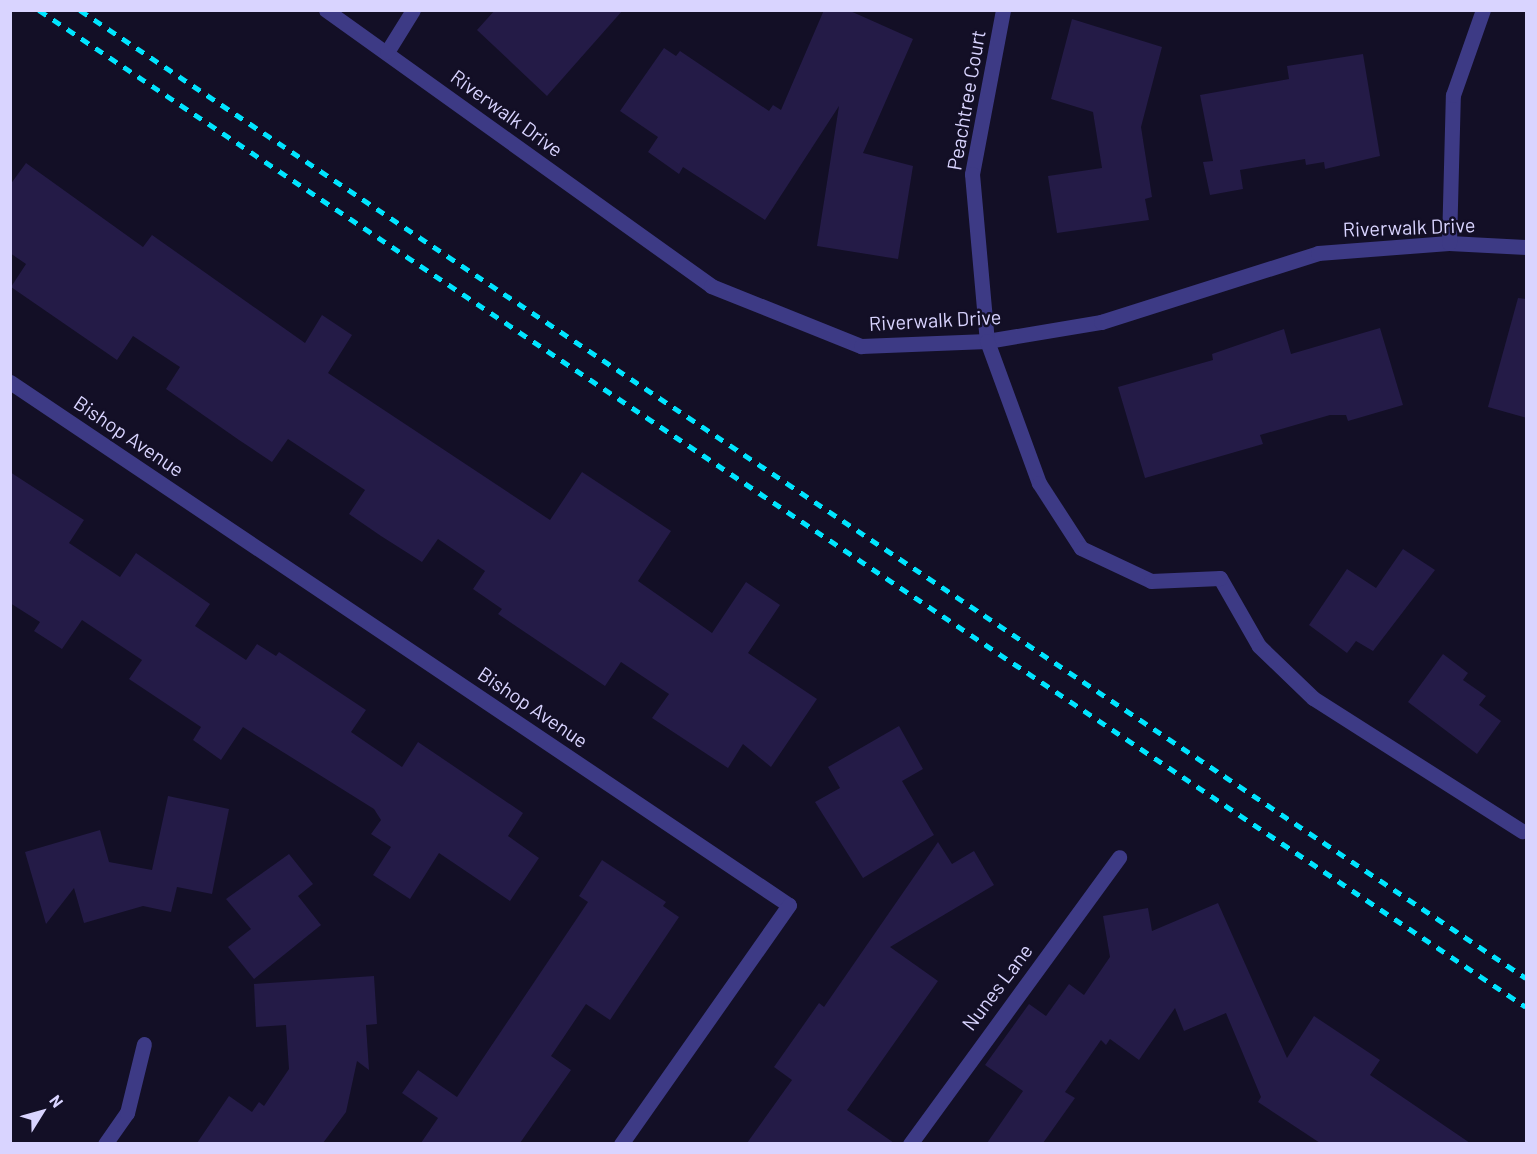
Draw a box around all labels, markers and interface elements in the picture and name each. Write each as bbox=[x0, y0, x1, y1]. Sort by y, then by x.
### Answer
street label: Peachtree Court bbox=[942, 28, 990, 172]
street label: Riverwalk Drive bbox=[446, 64, 568, 162]
street label: Riverwalk Drive bbox=[1342, 213, 1476, 241]
street label: Riverwalk Drive bbox=[868, 305, 1002, 335]
street label: Bishop Avenue bbox=[69, 390, 189, 482]
street label: Bishop Avenue bbox=[473, 661, 593, 753]
street label: Nunes Lane bbox=[957, 939, 1037, 1035]
north arrow bbox=[12, 1082, 72, 1142]
text: N bbox=[46, 1091, 68, 1111]

